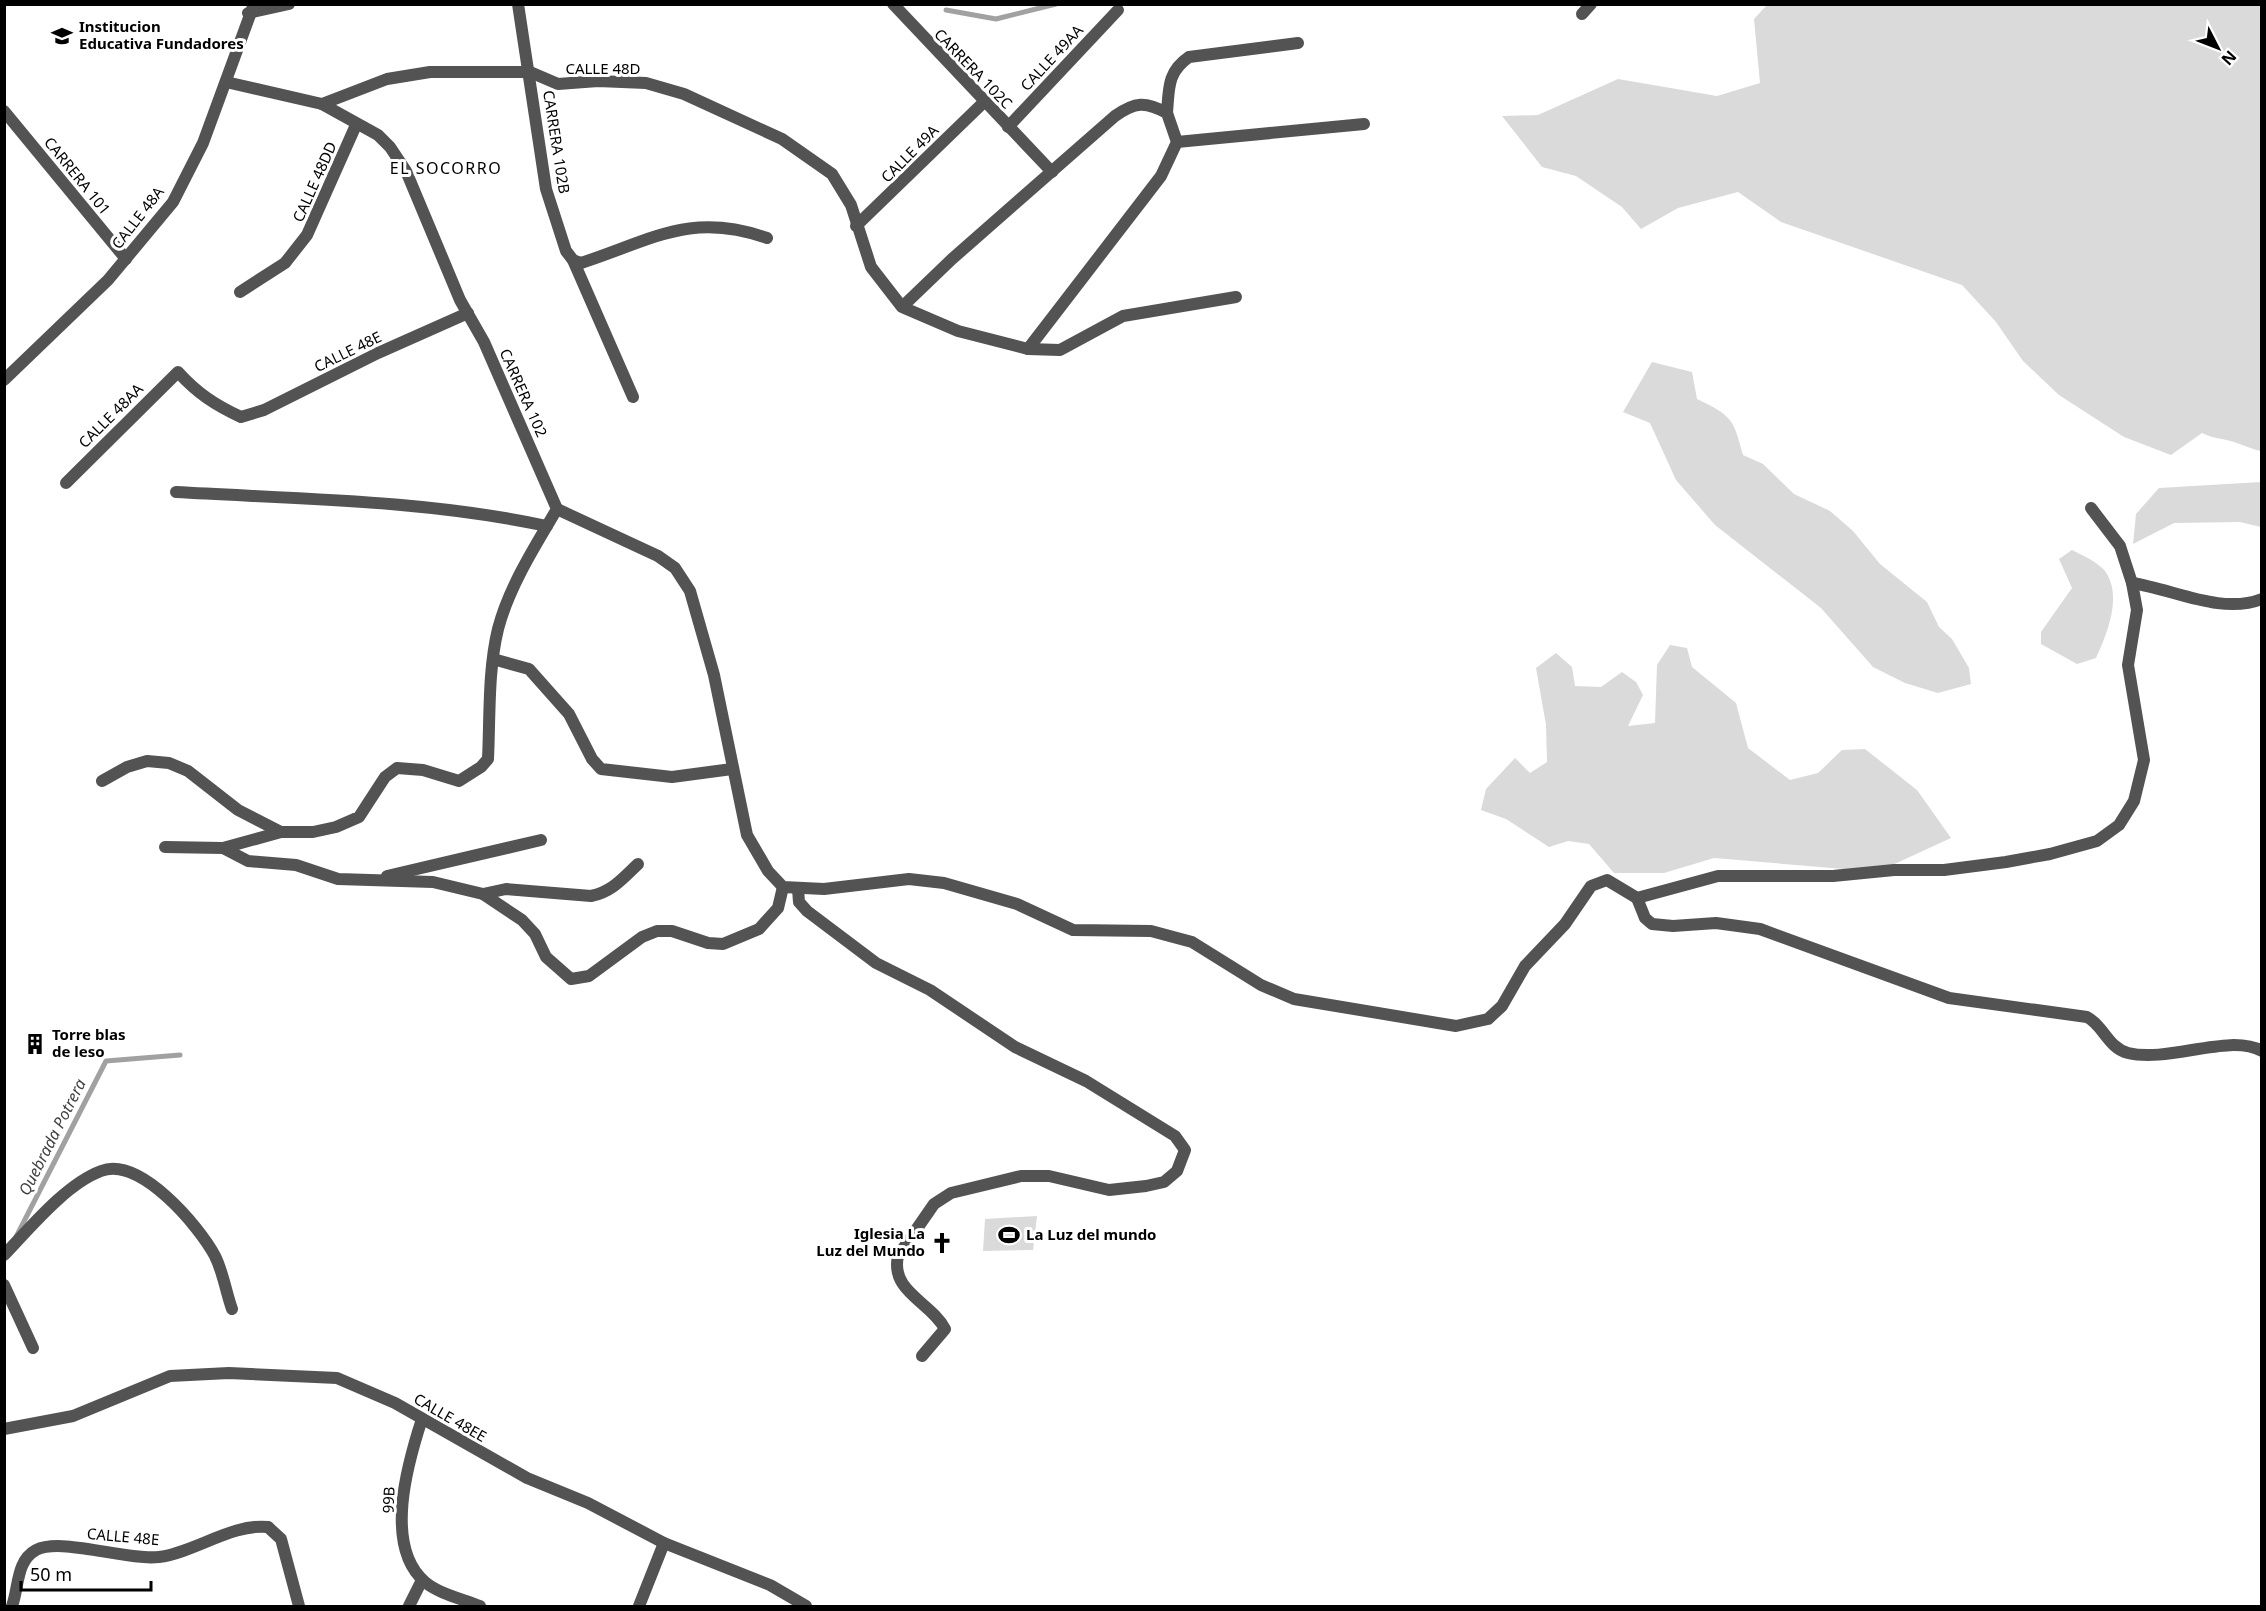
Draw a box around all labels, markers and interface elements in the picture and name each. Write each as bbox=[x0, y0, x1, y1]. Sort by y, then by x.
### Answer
place label: Institucion Educativa Fundadores bbox=[79, 16, 244, 53]
north arrow bbox=[2188, 18, 2248, 78]
street label: CALLE 49AA bbox=[1016, 20, 1087, 95]
school or university icon: Institucion Educativa Fundadores bbox=[50, 24, 74, 48]
street label: CARRERA 102C bbox=[930, 24, 1017, 113]
text: N bbox=[2217, 46, 2242, 70]
street label: CALLE 48D bbox=[565, 58, 641, 78]
street label: CARRERA 102B bbox=[539, 89, 575, 195]
street label: CALLE 49A bbox=[876, 120, 943, 186]
street label: CARRERA 101 bbox=[40, 132, 115, 218]
street label: CALLE 48DD bbox=[287, 138, 341, 225]
district label: EL SOCORRO bbox=[390, 157, 502, 179]
street label: CALLE 48A bbox=[107, 182, 168, 253]
street label: CALLE 48E bbox=[311, 326, 385, 376]
street label: CARRERA 102 bbox=[496, 345, 552, 440]
street label: CALLE 48AA bbox=[74, 378, 147, 452]
place label: Torre blas de leso bbox=[52, 1024, 125, 1061]
building icon: Torre blas de leso bbox=[23, 1032, 47, 1056]
water label: Quebrada Potrera bbox=[13, 1075, 91, 1199]
place label: Iglesia La Luz del Mundo bbox=[816, 1223, 925, 1260]
sports icon: La Luz del mundo bbox=[997, 1223, 1021, 1247]
place label: La Luz del mundo bbox=[1026, 1224, 1157, 1244]
church icon: Iglesia La Luz del Mundo bbox=[930, 1231, 954, 1255]
street label: CALLE 48EE bbox=[410, 1388, 491, 1446]
street label: 99B bbox=[378, 1486, 398, 1514]
street label: CALLE 48E bbox=[86, 1523, 160, 1549]
scale bar bbox=[21, 1554, 152, 1592]
text: 50 m bbox=[30, 1562, 72, 1586]

